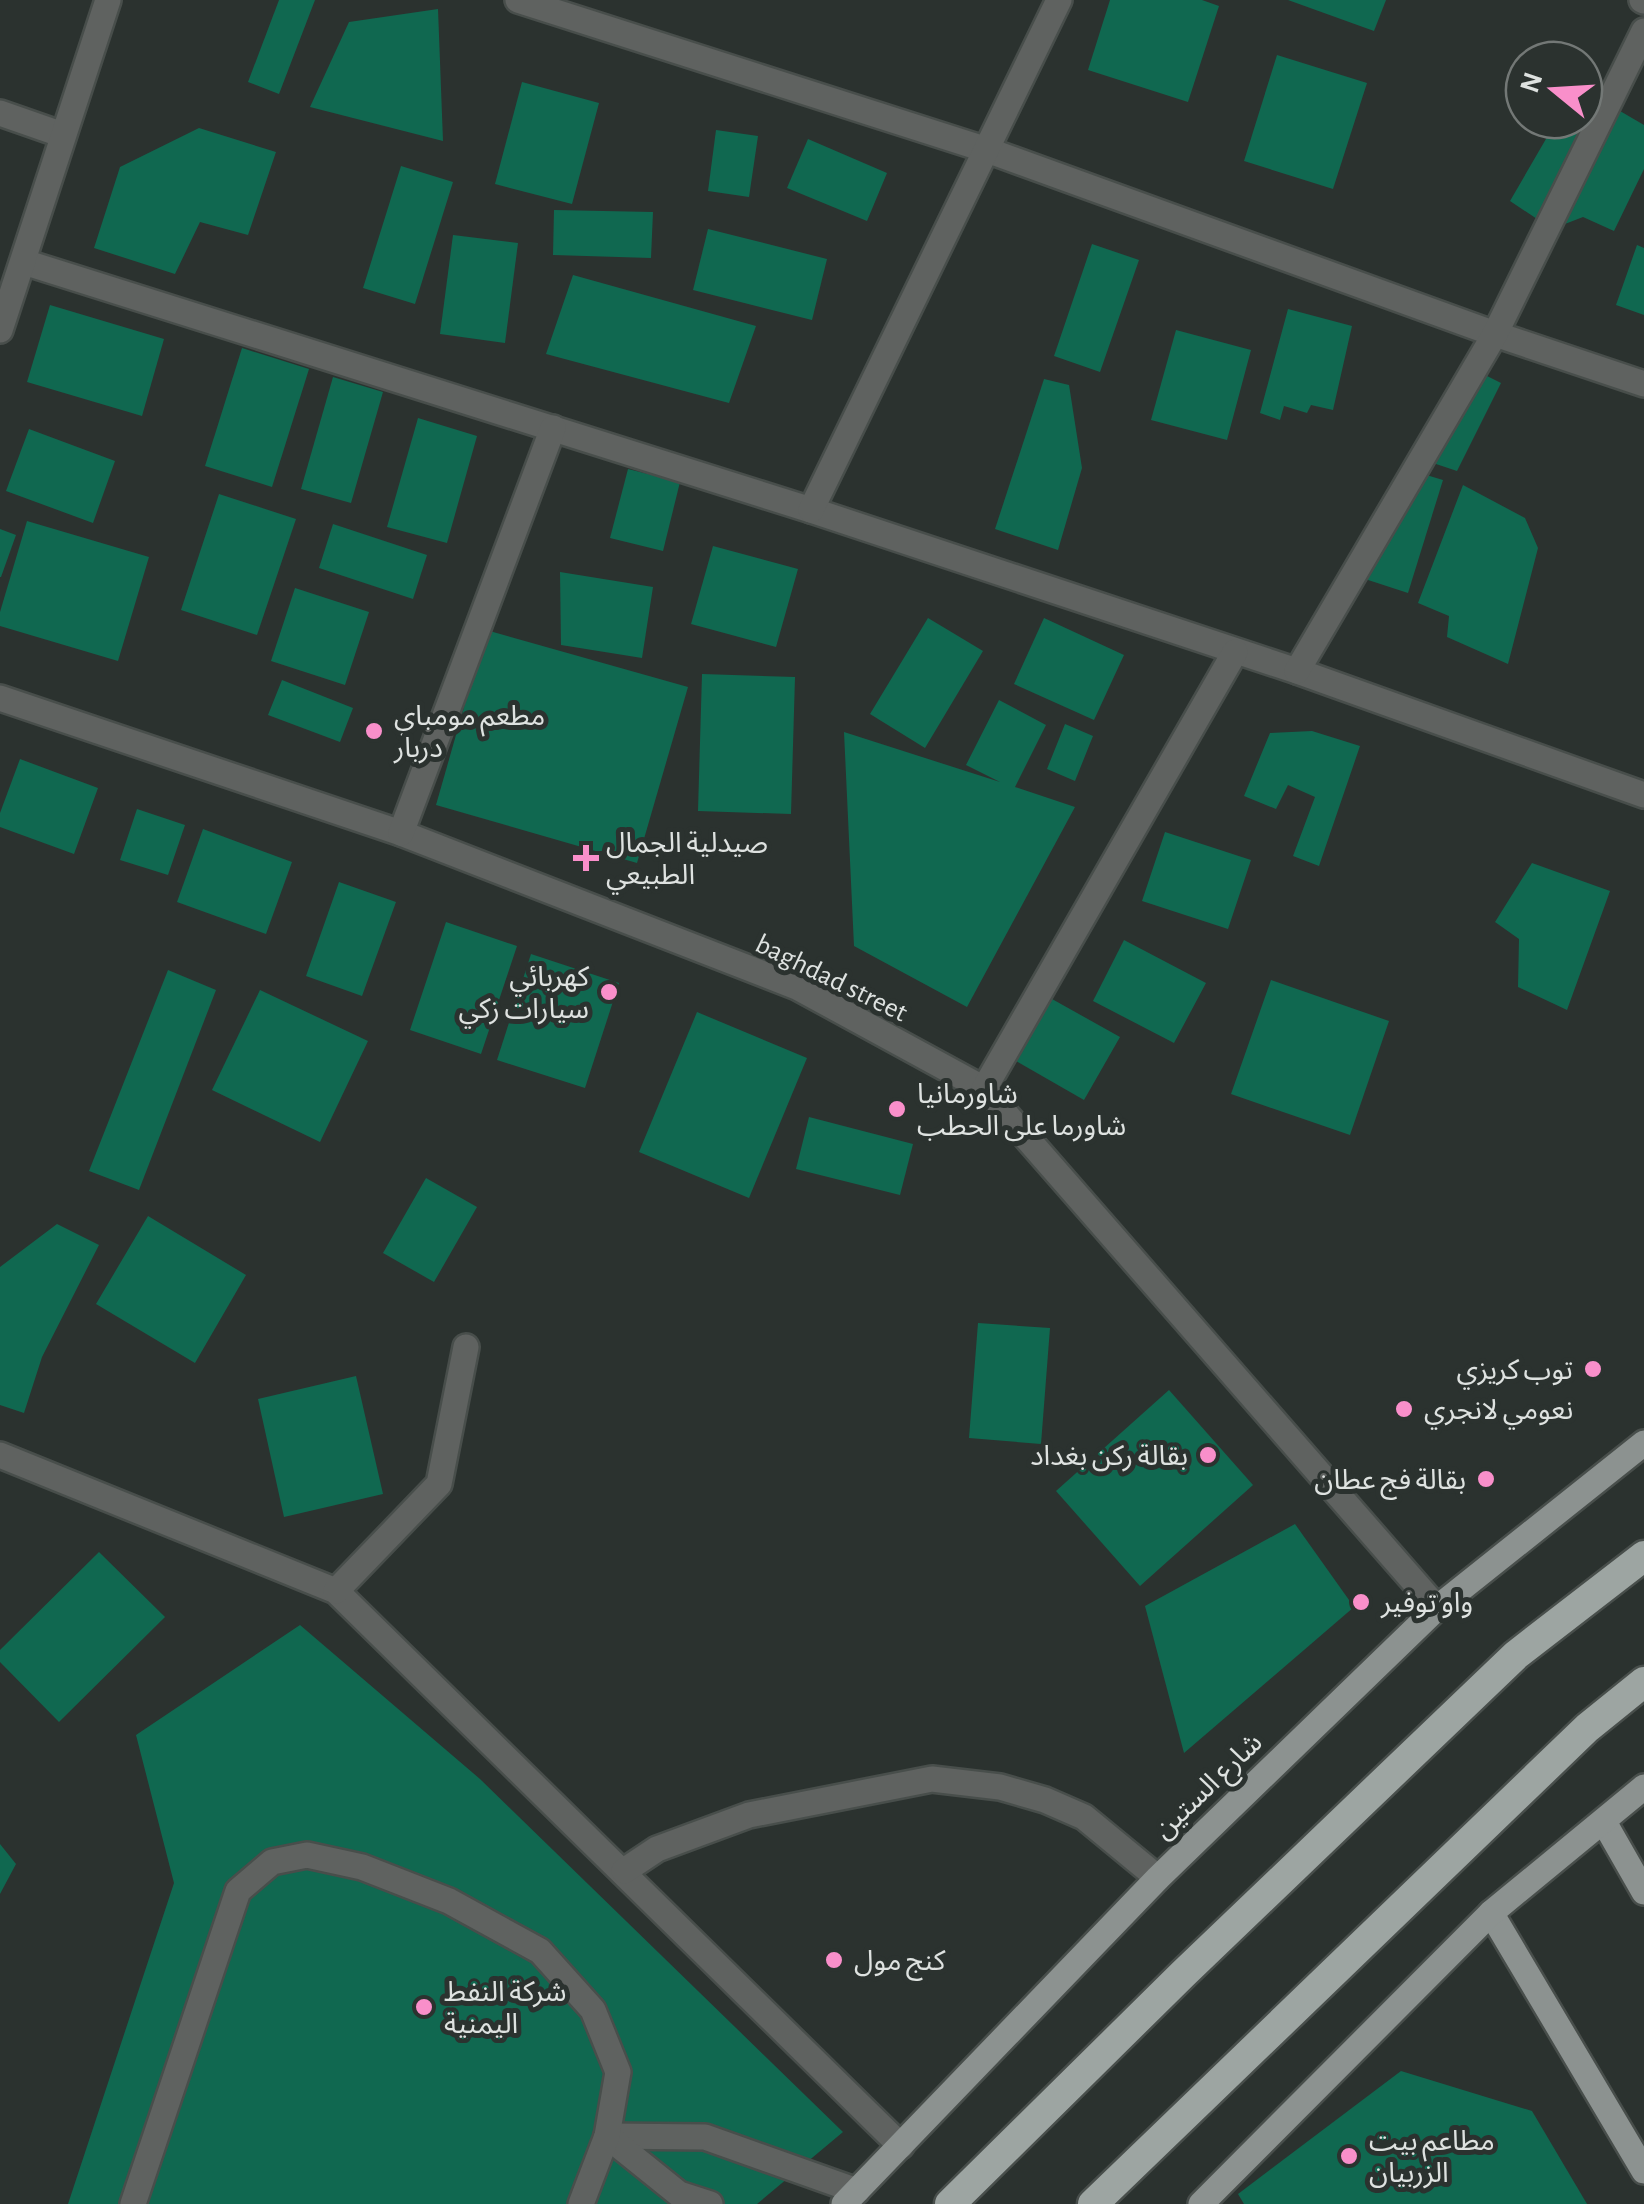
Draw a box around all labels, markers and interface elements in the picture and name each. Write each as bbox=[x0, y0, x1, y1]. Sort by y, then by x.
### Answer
north arrow bbox=[1504, 40, 1604, 140]
text: N bbox=[1516, 69, 1548, 96]
place label: مطعم مومباي دربار bbox=[393, 703, 545, 764]
marker: مطعم مومباي دربار bbox=[363, 720, 385, 742]
place label: صيدلية الجمال الطبيعي bbox=[606, 830, 768, 895]
marker: صيدلية الجمال الطبيعي bbox=[575, 847, 597, 869]
street label: baghdad street bbox=[751, 930, 912, 1028]
place label: كهربائي سيارات زكي bbox=[458, 964, 589, 1029]
marker: كهربائي سيارات زكي bbox=[598, 981, 620, 1003]
place label: شاورمانيا شاورما على الحطب bbox=[917, 1081, 1126, 1142]
marker: شاورمانيا شاورما على الحطب bbox=[886, 1098, 908, 1120]
place label: توب كريزي bbox=[1456, 1357, 1573, 1390]
marker: توب كريزي bbox=[1582, 1358, 1604, 1380]
place label: نعومي لانجري bbox=[1424, 1397, 1573, 1430]
marker: نعومي لانجري bbox=[1393, 1398, 1415, 1420]
place label: بقالة ركن بغداد bbox=[1030, 1443, 1188, 1472]
marker: بقالة ركن بغداد bbox=[1197, 1444, 1219, 1466]
place label: بقالة فج عطان bbox=[1314, 1467, 1466, 1500]
marker: بقالة فج عطان bbox=[1475, 1468, 1497, 1490]
place label: واو توفير bbox=[1380, 1590, 1473, 1619]
marker: واو توفير bbox=[1350, 1591, 1372, 1613]
street label: شارع الستين bbox=[1149, 1728, 1271, 1848]
place label: كنج مول bbox=[854, 1948, 946, 1981]
marker: كنج مول bbox=[823, 1949, 845, 1971]
place label: شركة النفط اليمنية bbox=[444, 1979, 566, 2039]
marker: شركة النفط اليمنية bbox=[413, 1996, 435, 2018]
place label: مطاعم بيت الزربيان bbox=[1369, 2128, 1495, 2189]
marker: مطاعم بيت الزربيان bbox=[1338, 2145, 1360, 2167]

